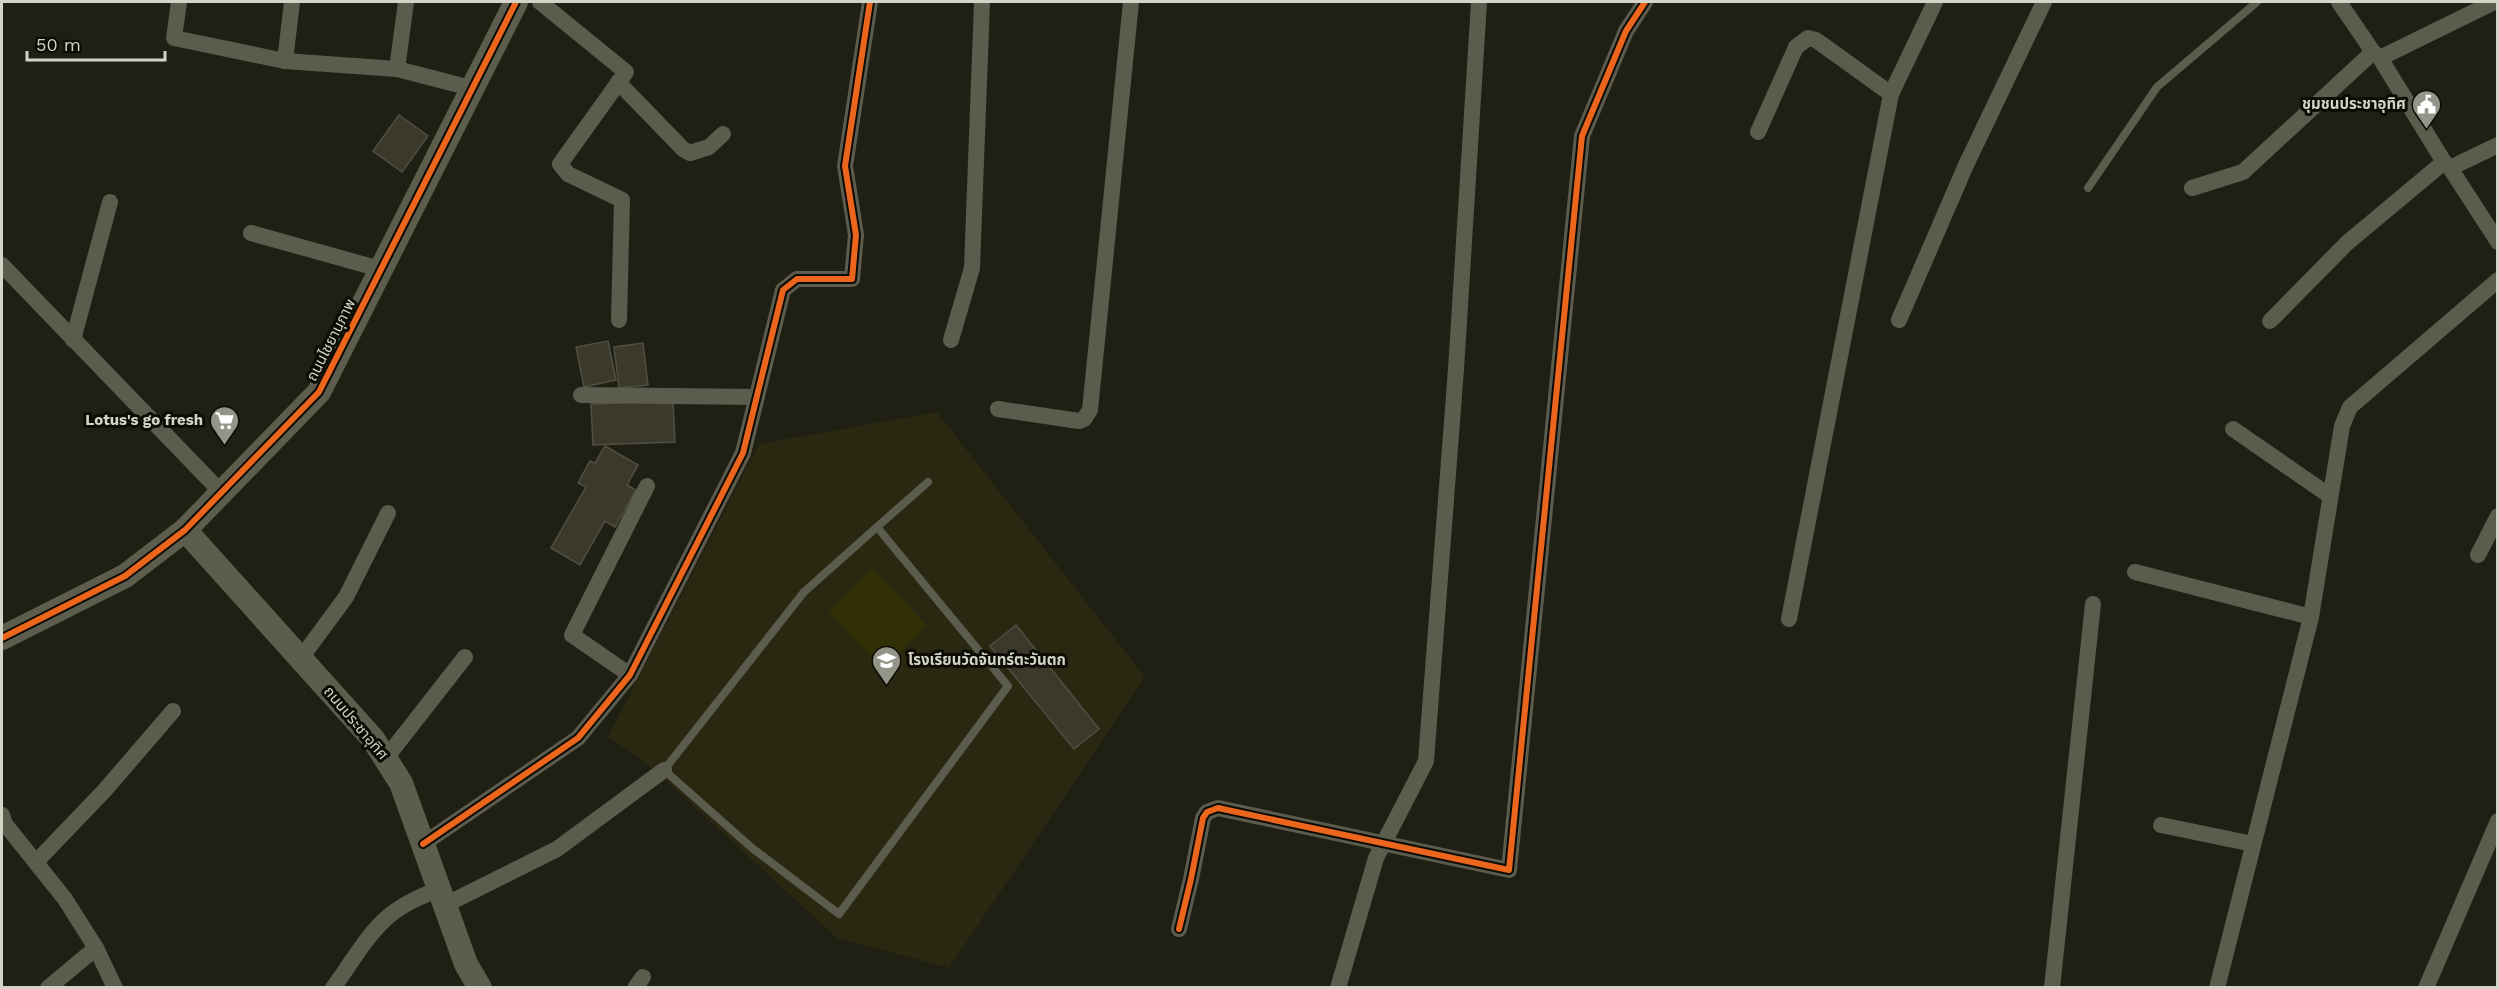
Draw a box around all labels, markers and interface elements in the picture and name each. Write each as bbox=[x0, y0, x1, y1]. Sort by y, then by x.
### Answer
scale bar bbox=[27, 24, 165, 62]
text: 50 m bbox=[36, 34, 81, 55]
public building icon: ชุมชนประชาอุทิศ bbox=[2411, 88, 2443, 130]
place label: ชุมชนประชาอุทิศ bbox=[2302, 95, 2406, 113]
street label: ถนนไชยานุภาพ bbox=[303, 296, 359, 384]
supermarket icon: Lotus's go fresh bbox=[208, 404, 240, 446]
place label: Lotus's go fresh bbox=[85, 411, 203, 429]
school or university icon: โรงเรียนวัดจันทร์ตะวันตก bbox=[871, 644, 903, 686]
place label: โรงเรียนวัดจันทร์ตะวันตก bbox=[908, 651, 1066, 669]
street label: ถนนประชาอุทิศ bbox=[320, 683, 392, 763]

